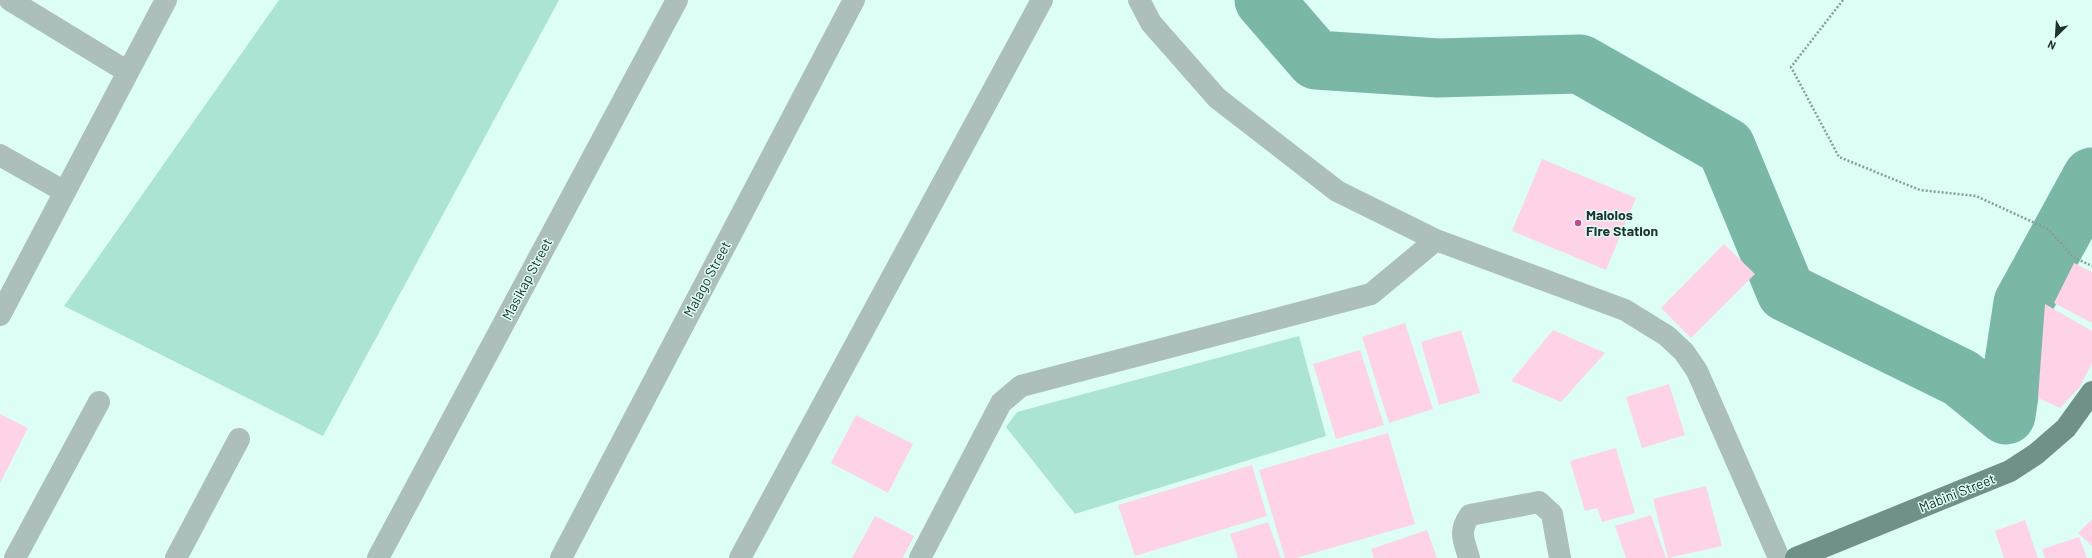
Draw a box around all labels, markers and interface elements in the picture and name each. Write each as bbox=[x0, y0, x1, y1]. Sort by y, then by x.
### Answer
north arrow bbox=[2036, 16, 2076, 56]
text: N bbox=[2045, 38, 2058, 53]
place label: Malolos Fire Station bbox=[1586, 206, 1658, 239]
marker: Malolos Fire Station bbox=[1573, 218, 1583, 228]
street label: Masikap Street bbox=[498, 235, 555, 323]
street label: Malago Street bbox=[679, 238, 734, 320]
street label: Mabini Street bbox=[1916, 470, 1997, 515]

